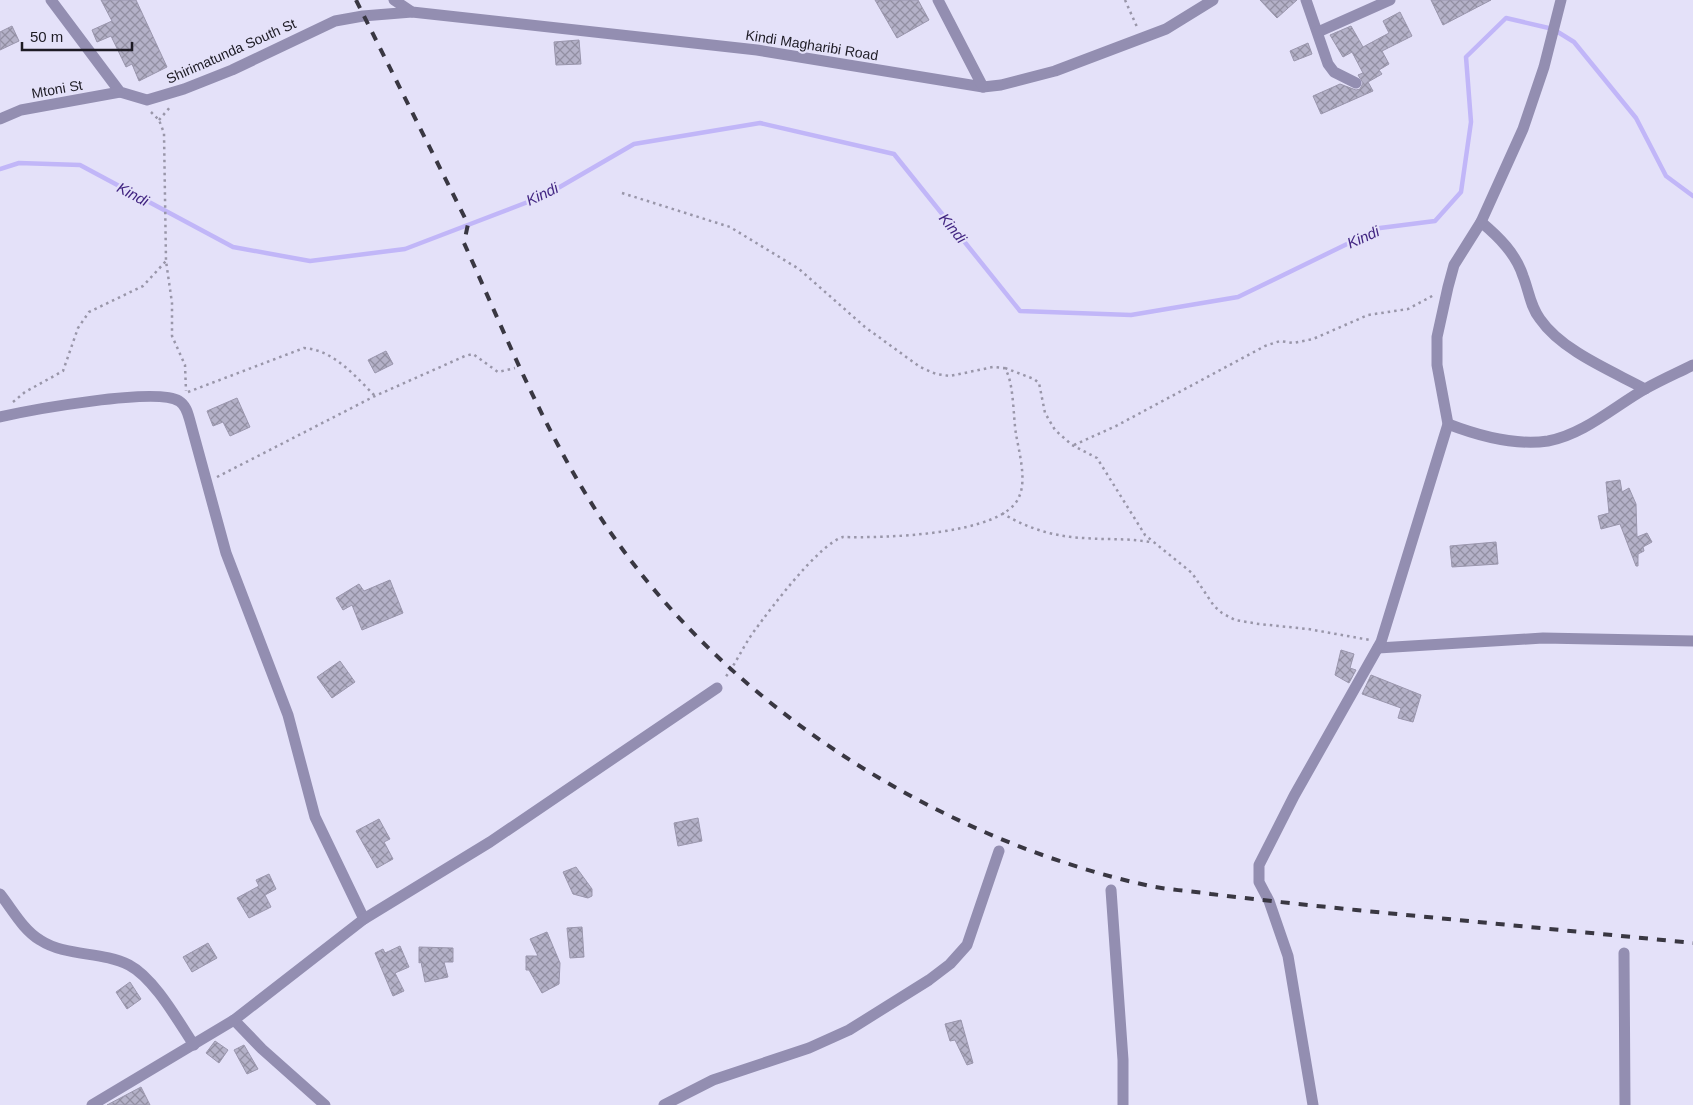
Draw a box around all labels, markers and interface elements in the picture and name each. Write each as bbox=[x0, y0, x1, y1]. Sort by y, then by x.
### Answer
street label: Shirimatunda South St bbox=[164, 15, 298, 87]
scale bar bbox=[22, 20, 132, 52]
street label: Kindi Magharibi Road bbox=[745, 27, 879, 63]
text: 50 m bbox=[30, 28, 63, 45]
street label: Mtoni St bbox=[30, 77, 84, 101]
water label: Kindi bbox=[114, 179, 152, 210]
water label: Kindi bbox=[523, 179, 561, 209]
water label: Kindi bbox=[936, 210, 971, 247]
water label: Kindi bbox=[1344, 222, 1382, 252]

